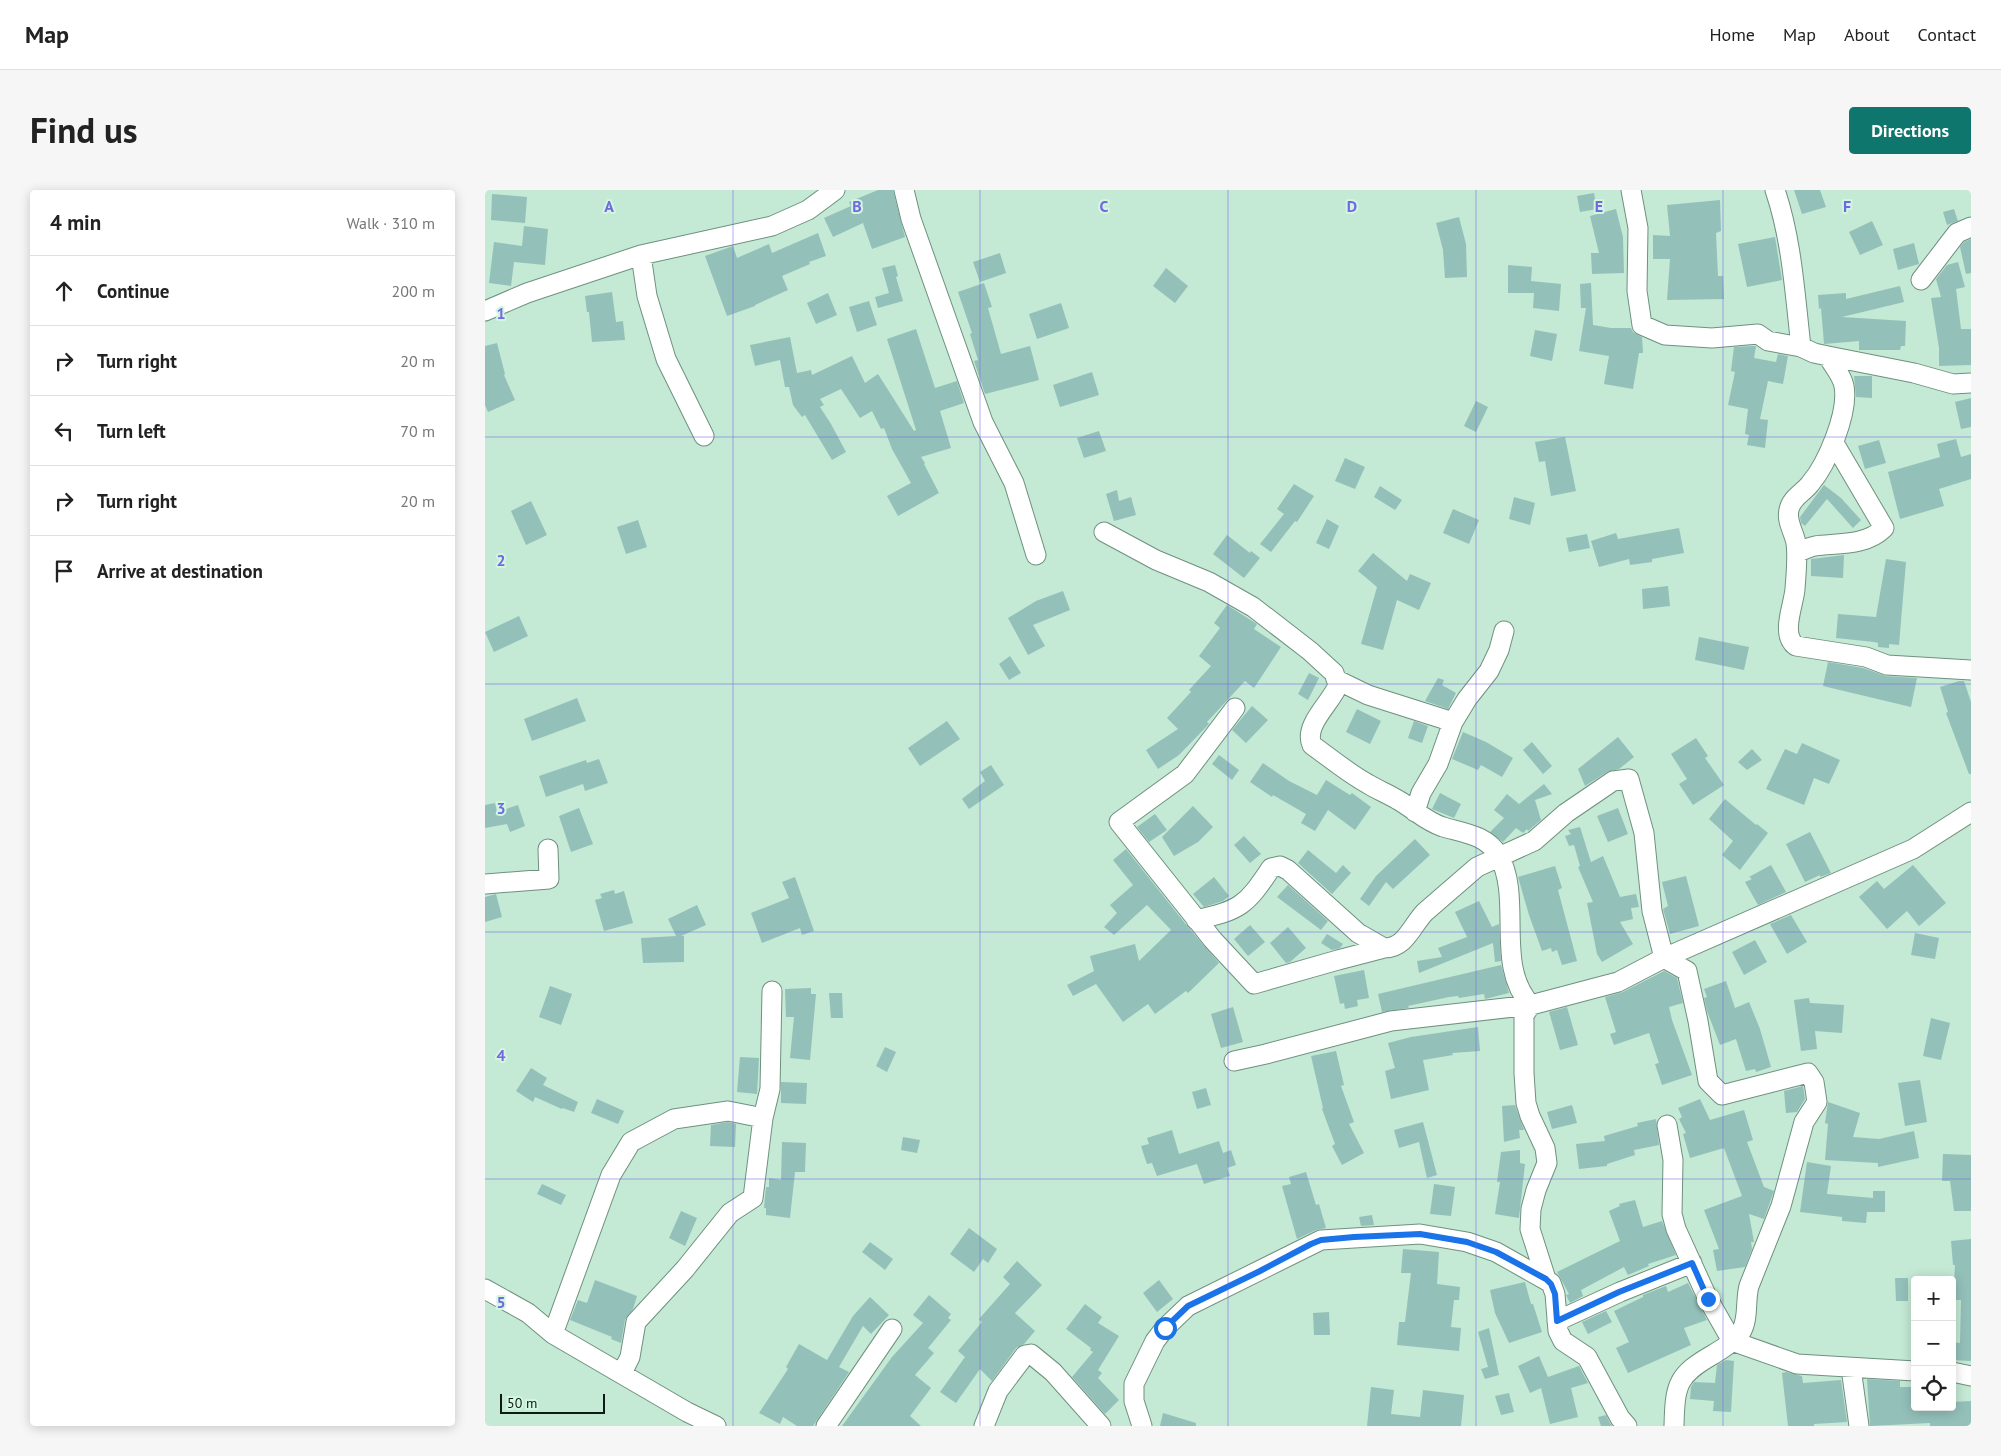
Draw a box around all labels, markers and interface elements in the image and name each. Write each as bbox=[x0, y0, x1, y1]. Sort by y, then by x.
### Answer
text: Map bbox=[25, 19, 69, 50]
text: Home bbox=[1709, 23, 1755, 46]
text: Map bbox=[1783, 23, 1816, 46]
text: About bbox=[1844, 23, 1890, 46]
text: Contact bbox=[1918, 23, 1976, 46]
text: Find us bbox=[30, 107, 138, 153]
button: Directions bbox=[1849, 107, 1971, 154]
text: A bbox=[604, 196, 614, 216]
text: B bbox=[852, 196, 862, 216]
text: C bbox=[1100, 196, 1109, 216]
text: D bbox=[1347, 196, 1357, 216]
text: E bbox=[1595, 196, 1603, 216]
text: F bbox=[1843, 196, 1851, 216]
text: 4 min bbox=[50, 209, 101, 236]
text: Walk · 310 m bbox=[346, 213, 435, 233]
icon: ahead bbox=[50, 277, 78, 305]
text: Continue bbox=[97, 279, 169, 303]
text: 200 m bbox=[392, 281, 435, 301]
text: 1 bbox=[496, 303, 506, 323]
icon: right bbox=[50, 347, 78, 375]
text: Turn right bbox=[97, 349, 177, 373]
text: 20 m bbox=[400, 351, 435, 371]
icon: left bbox=[50, 417, 78, 445]
text: Turn left bbox=[97, 419, 166, 443]
text: 70 m bbox=[400, 421, 435, 441]
icon: right bbox=[50, 487, 78, 515]
text: Turn right bbox=[97, 489, 177, 513]
text: 20 m bbox=[400, 491, 435, 511]
text: 2 bbox=[496, 550, 506, 570]
icon: arrive bbox=[50, 557, 78, 585]
text: Arrive at destination bbox=[97, 559, 263, 583]
text: 3 bbox=[496, 798, 506, 818]
text: 4 bbox=[496, 1045, 506, 1065]
map controls bbox=[1911, 1276, 1956, 1411]
button: + bbox=[1911, 1276, 1956, 1321]
route end bbox=[1697, 1288, 1720, 1311]
text: 5 bbox=[496, 1292, 506, 1312]
route start bbox=[1154, 1317, 1177, 1340]
button: − bbox=[1911, 1321, 1956, 1366]
button: locate bbox=[1911, 1366, 1956, 1411]
scale bar bbox=[500, 1391, 605, 1414]
text: 50 m bbox=[507, 1394, 537, 1412]

